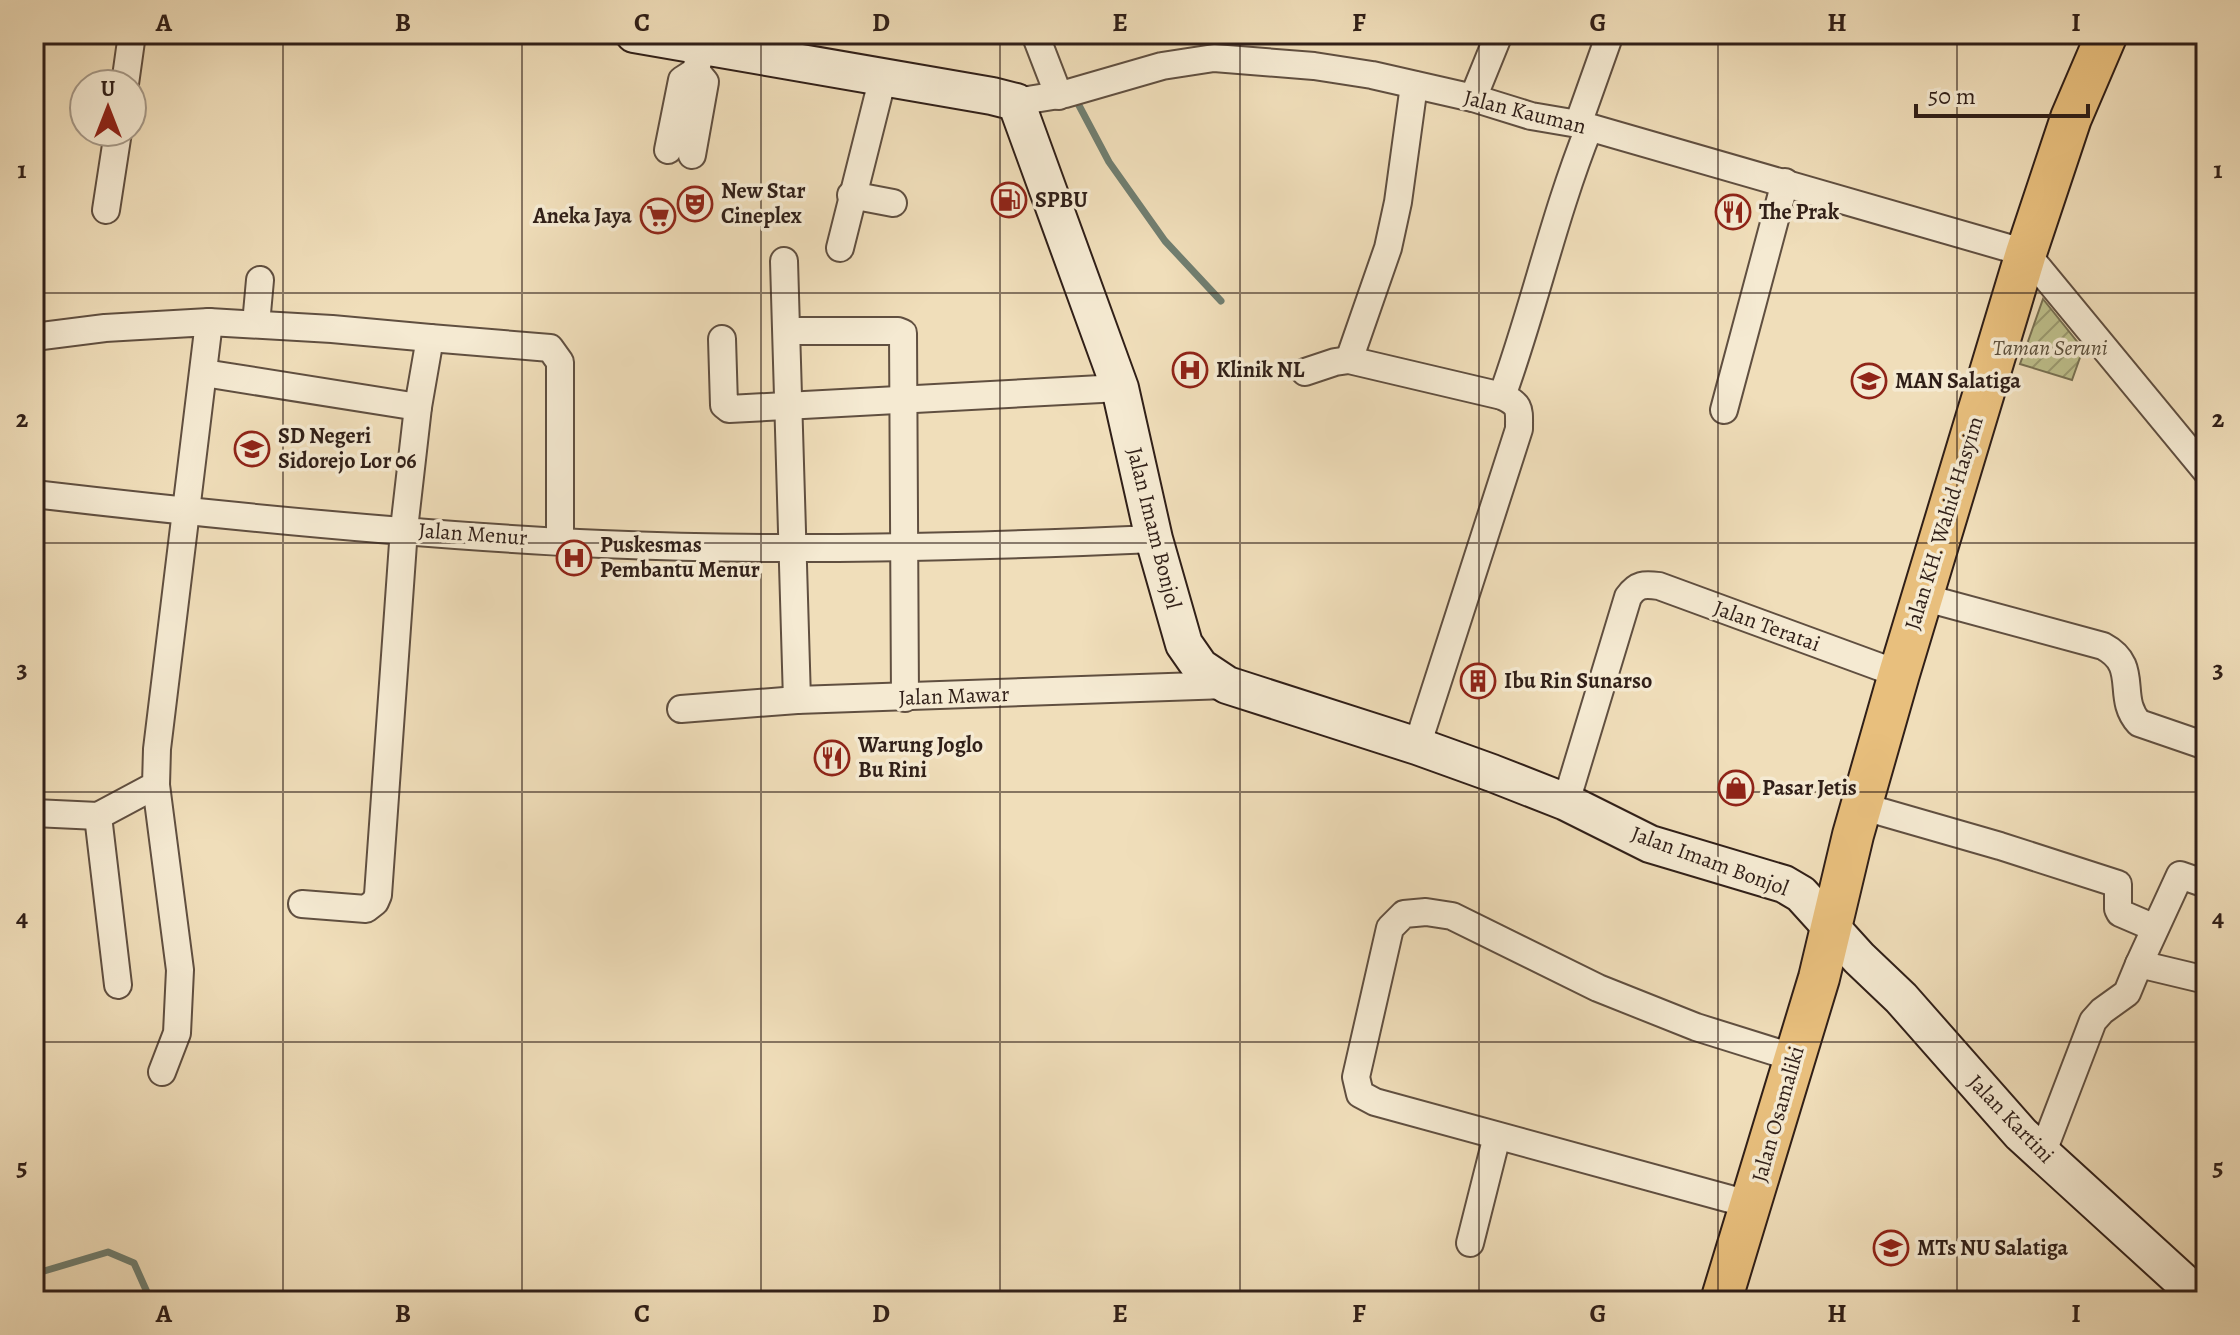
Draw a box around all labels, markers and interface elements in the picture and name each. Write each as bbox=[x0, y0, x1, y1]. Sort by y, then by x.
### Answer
text: A bbox=[155, 5, 173, 40]
text: B bbox=[395, 5, 411, 40]
text: C bbox=[634, 5, 650, 40]
text: D bbox=[872, 5, 890, 40]
text: E bbox=[1112, 5, 1128, 40]
text: F bbox=[1352, 5, 1366, 40]
text: G bbox=[1589, 5, 1607, 40]
text: H bbox=[1827, 5, 1847, 40]
text: I bbox=[2071, 5, 2081, 40]
north arrow bbox=[68, 68, 148, 148]
scale bar bbox=[1916, 68, 2088, 118]
text: U bbox=[101, 74, 116, 104]
text: 50 m bbox=[1928, 80, 1976, 112]
street label: Jalan Kauman bbox=[1461, 82, 1589, 142]
text: 1 bbox=[17, 152, 27, 187]
text: 1 bbox=[2213, 152, 2223, 187]
place label: New Star Cineplex bbox=[721, 176, 806, 231]
fuel station icon: SPBU bbox=[990, 181, 1028, 219]
theatre icon: New Star Cineplex bbox=[676, 185, 714, 223]
place label: SPBU bbox=[1035, 185, 1088, 215]
restaurant icon: The Prak bbox=[1714, 193, 1752, 231]
supermarket icon: Aneka Jaya bbox=[639, 197, 677, 235]
place label: The Prak bbox=[1759, 197, 1840, 227]
place label: Aneka Jaya bbox=[532, 201, 632, 231]
park label: Taman Seruni bbox=[1993, 333, 2108, 363]
hospital icon: Klinik NL bbox=[1171, 351, 1209, 389]
place label: Klinik NL bbox=[1216, 355, 1305, 385]
school or university icon: MAN Salatiga bbox=[1850, 362, 1888, 400]
place label: MAN Salatiga bbox=[1895, 366, 2021, 396]
text: 2 bbox=[16, 401, 29, 436]
text: 2 bbox=[2212, 401, 2225, 436]
street label: Jalan KH. Wahid Hasyim bbox=[1897, 413, 1991, 633]
place label: SD Negeri Sidorejo Lor 06 bbox=[278, 421, 417, 476]
school or university icon: SD Negeri Sidorejo Lor 06 bbox=[233, 430, 271, 468]
street label: Jalan Imam Bonjol bbox=[1119, 444, 1189, 612]
street label: Jalan Menur bbox=[417, 515, 529, 553]
place label: Puskesmas Pembantu Menur bbox=[600, 530, 760, 585]
hospital icon: Puskesmas Pembantu Menur bbox=[555, 539, 593, 577]
street label: Jalan Teratai bbox=[1709, 593, 1825, 659]
text: 3 bbox=[16, 651, 28, 686]
text: 3 bbox=[2212, 651, 2224, 686]
building icon: Ibu Rin Sunarso bbox=[1459, 662, 1497, 700]
place label: Ibu Rin Sunarso bbox=[1504, 666, 1652, 696]
street label: Jalan Mawar bbox=[898, 679, 1010, 713]
place label: Warung Joglo Bu Rini bbox=[857, 730, 983, 785]
restaurant icon: Warung Joglo Bu Rini bbox=[813, 739, 851, 777]
shop icon: Pasar Jetis bbox=[1717, 769, 1755, 807]
place label: Pasar Jetis bbox=[1762, 773, 1857, 803]
street label: Jalan Imam Bonjol bbox=[1627, 819, 1793, 903]
text: 4 bbox=[16, 900, 28, 935]
text: 4 bbox=[2212, 900, 2224, 935]
street label: Jalan Osamaliki bbox=[1744, 1042, 1812, 1186]
street label: Jalan Kartini bbox=[1961, 1068, 2061, 1170]
text: 5 bbox=[16, 1149, 28, 1184]
text: 5 bbox=[2212, 1149, 2224, 1184]
school or university icon: MTs NU Salatiga bbox=[1872, 1229, 1910, 1267]
place label: MTs NU Salatiga bbox=[1917, 1233, 2069, 1263]
text: A bbox=[155, 1296, 173, 1331]
text: B bbox=[395, 1296, 411, 1331]
text: C bbox=[634, 1296, 650, 1331]
text: D bbox=[872, 1296, 890, 1331]
text: E bbox=[1112, 1296, 1128, 1331]
text: F bbox=[1352, 1296, 1366, 1331]
text: G bbox=[1589, 1296, 1607, 1331]
text: H bbox=[1827, 1296, 1847, 1331]
text: I bbox=[2071, 1296, 2081, 1331]

